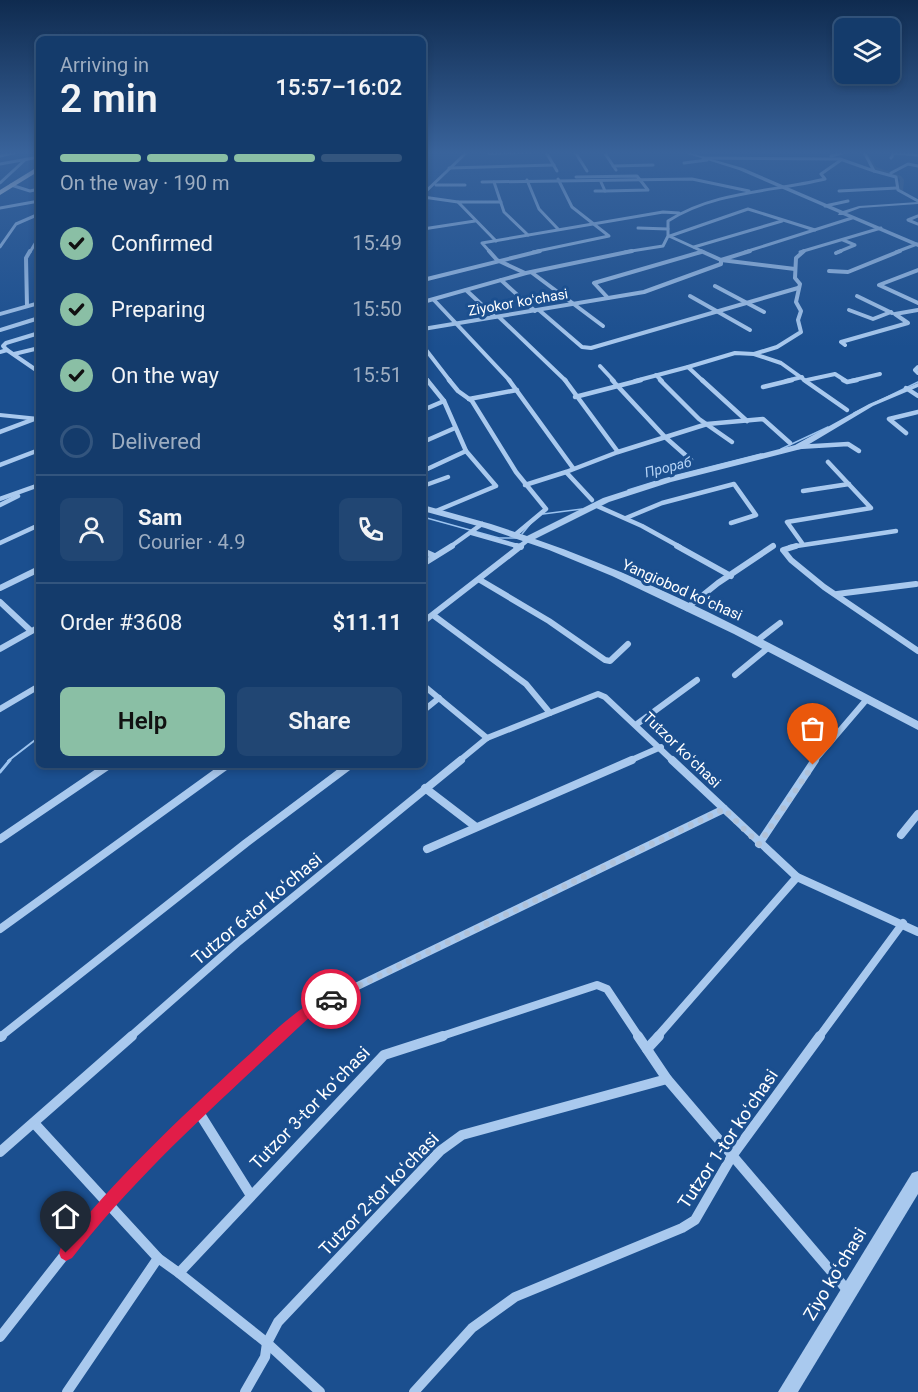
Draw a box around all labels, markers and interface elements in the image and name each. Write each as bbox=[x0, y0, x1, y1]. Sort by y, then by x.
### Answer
map controls bbox=[834, 18, 900, 84]
button: layers bbox=[834, 18, 900, 84]
text: Arriving in bbox=[60, 53, 149, 77]
text: 15:57–16:02 bbox=[275, 75, 402, 100]
text: 2 min bbox=[60, 76, 158, 122]
text: On the way · 190 m bbox=[60, 171, 229, 195]
icon: check bbox=[60, 227, 93, 260]
text: Confirmed bbox=[111, 231, 213, 256]
text: 15:49 bbox=[352, 231, 402, 255]
street label: Ziyokor koʻchasi bbox=[467, 285, 569, 319]
icon: check bbox=[60, 293, 93, 326]
text: Preparing bbox=[111, 297, 205, 322]
text: 15:50 bbox=[352, 297, 402, 321]
icon: check bbox=[60, 359, 93, 392]
text: On the way bbox=[111, 363, 219, 388]
text: 15:51 bbox=[352, 363, 402, 387]
text: Delivered bbox=[111, 429, 201, 454]
water label: Прораб bbox=[643, 453, 693, 481]
button: person bbox=[60, 498, 123, 561]
button: phone bbox=[339, 498, 402, 561]
text: Sam bbox=[138, 505, 182, 530]
text: Courier · 4.9 bbox=[138, 530, 245, 554]
street label: Yangiobod koʻchasi bbox=[619, 555, 745, 625]
text: Order #3608 bbox=[60, 610, 182, 635]
text: $11.11 bbox=[333, 610, 402, 635]
button: Help bbox=[60, 687, 225, 756]
button: Share bbox=[237, 687, 402, 756]
pin bbox=[787, 703, 838, 765]
street label: Tutzor koʻchasi bbox=[639, 708, 725, 792]
icon: bag bbox=[796, 712, 829, 745]
street label: Tutzor 6-tor koʻchasi bbox=[187, 848, 326, 969]
courier bbox=[301, 969, 361, 1029]
icon: car bbox=[315, 983, 348, 1016]
street label: Tutzor 3-tor koʻchasi bbox=[245, 1042, 374, 1174]
street label: Tutzor 1-tor koʻchasi bbox=[673, 1065, 782, 1212]
street label: Tutzor 2-tor koʻchasi bbox=[314, 1128, 443, 1260]
pin bbox=[40, 1191, 91, 1253]
icon: home bbox=[49, 1200, 82, 1233]
street label: Ziyo koʻchasi bbox=[799, 1224, 870, 1324]

